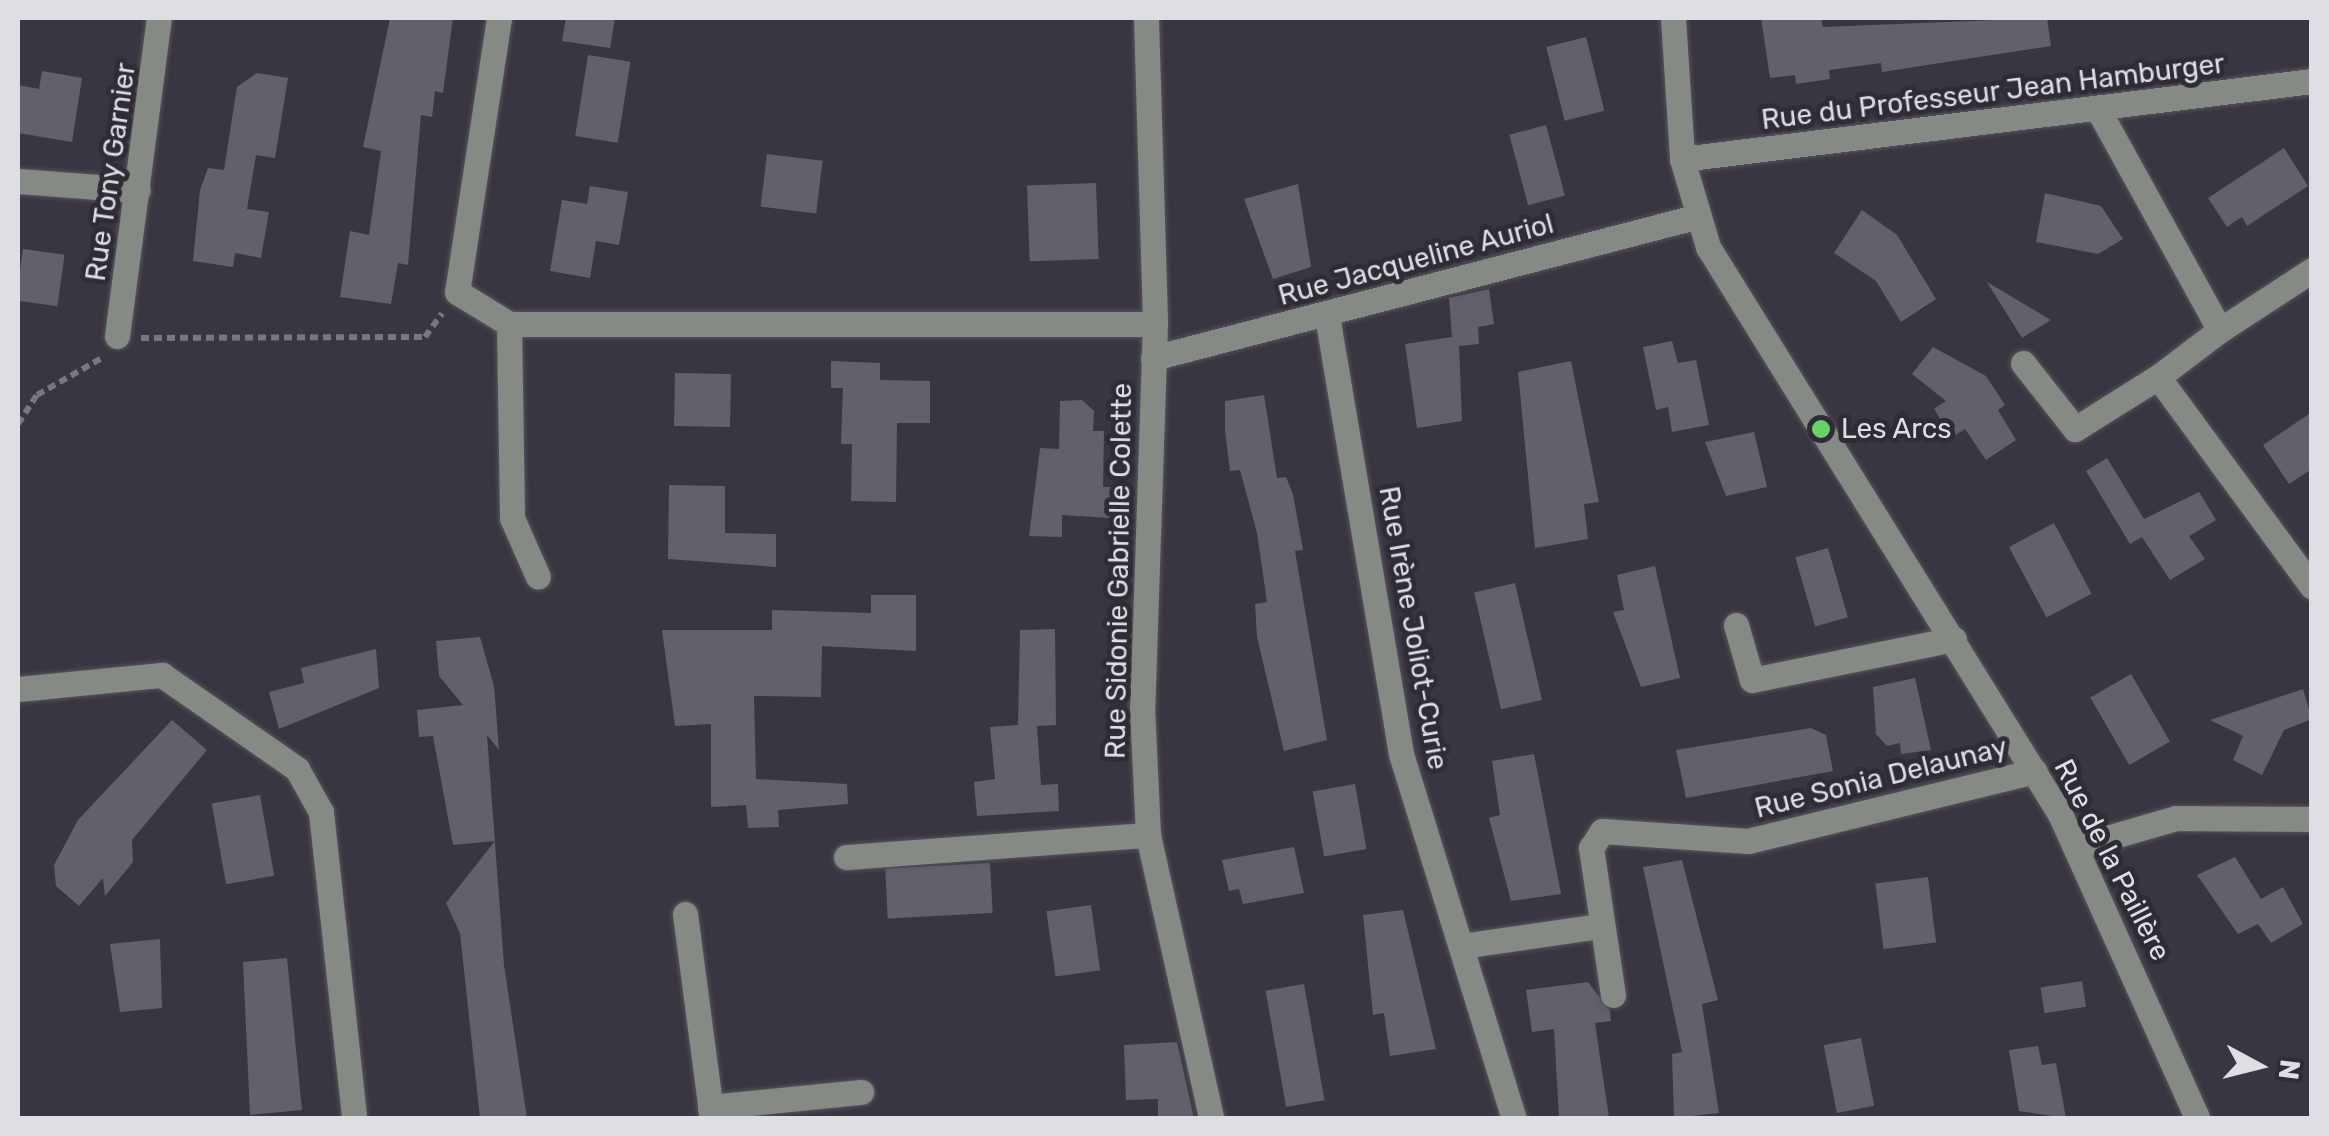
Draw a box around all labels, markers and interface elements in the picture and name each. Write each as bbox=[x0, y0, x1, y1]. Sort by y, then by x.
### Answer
street label: Rue du Professeur Jean Hamburger bbox=[1759, 47, 2227, 137]
street label: Rue Tony Garnier bbox=[79, 60, 143, 284]
street label: Rue Jacqueline Auriol bbox=[1274, 207, 1558, 313]
street label: Rue Sidonie Gabrielle Colette bbox=[1099, 383, 1139, 759]
place label: Les Arcs bbox=[1841, 412, 1952, 446]
marker: Les Arcs bbox=[1810, 418, 1832, 440]
street label: Rue Irène Joliot-Curie bbox=[1372, 484, 1454, 772]
street label: Rue Sonia Delaunay bbox=[1751, 730, 2011, 826]
street label: Rue de la Paillère bbox=[2047, 754, 2177, 966]
north arrow bbox=[2209, 1016, 2309, 1116]
text: N bbox=[2272, 1058, 2307, 1082]

